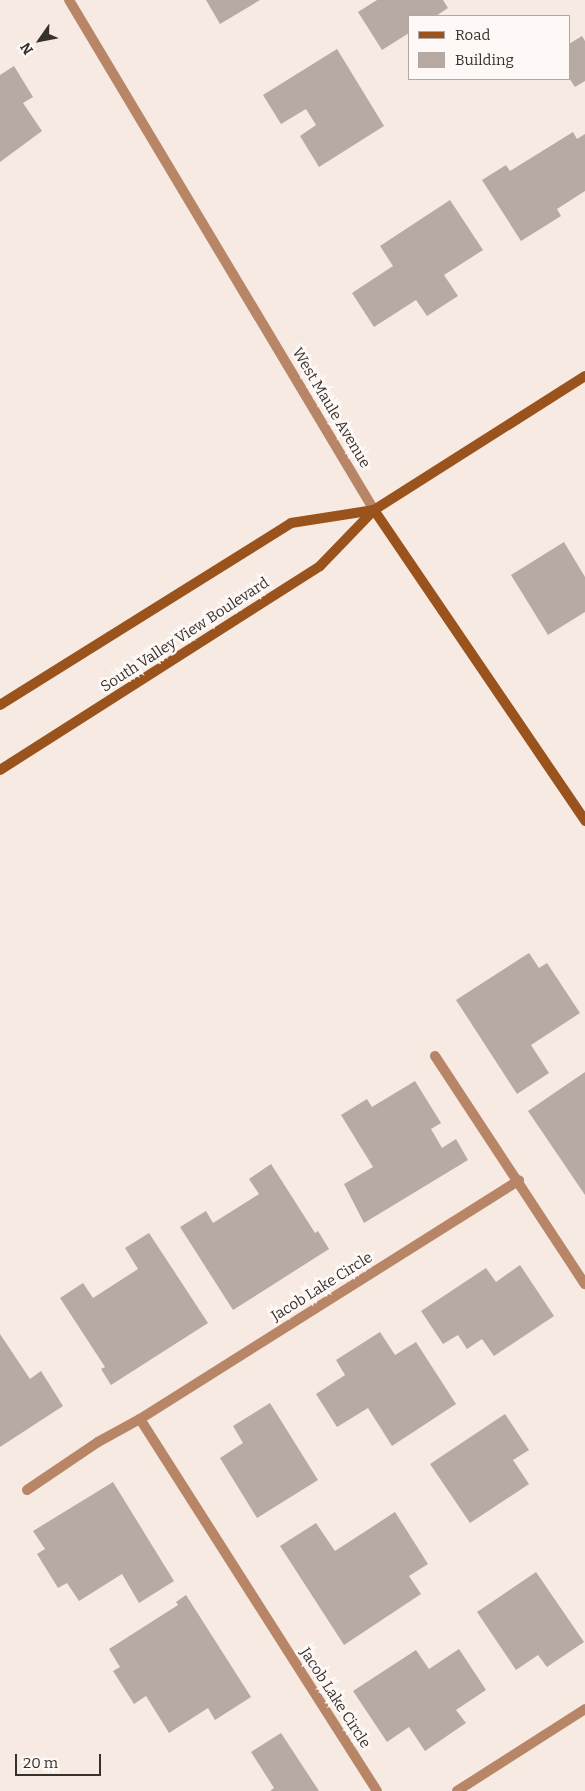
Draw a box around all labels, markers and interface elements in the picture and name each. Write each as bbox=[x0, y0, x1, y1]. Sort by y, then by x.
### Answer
north arrow bbox=[15, 15, 65, 65]
legend bbox=[408, 15, 570, 80]
text: Road bbox=[455, 26, 490, 44]
text: N bbox=[17, 39, 37, 58]
text: Building bbox=[455, 51, 514, 69]
street label: West Maule Avenue bbox=[288, 345, 374, 471]
street label: South Valley View Boulevard bbox=[98, 574, 272, 696]
street label: Jacob Lake Circle bbox=[268, 1249, 376, 1325]
street label: Jacob Lake Circle bbox=[296, 1644, 374, 1752]
scale bar bbox=[18, 1744, 104, 1776]
text: 20 m bbox=[23, 1754, 58, 1772]

